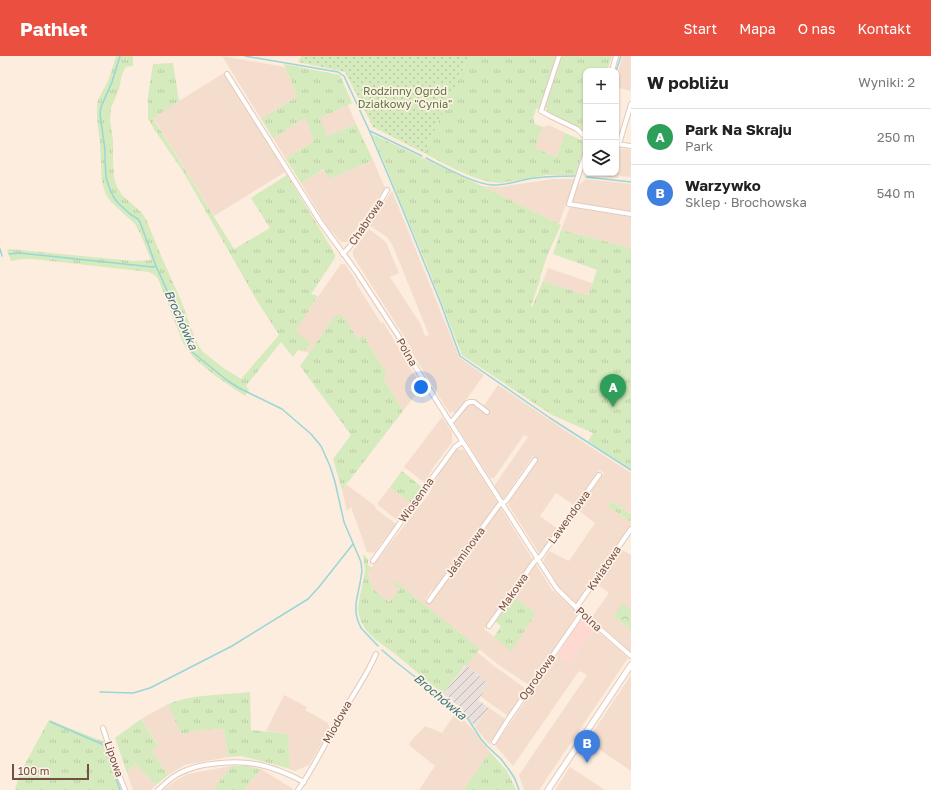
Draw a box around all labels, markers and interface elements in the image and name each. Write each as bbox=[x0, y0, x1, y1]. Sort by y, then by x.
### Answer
text: Pathlet bbox=[20, 17, 88, 40]
text: Start bbox=[684, 20, 717, 37]
text: Mapa bbox=[739, 20, 776, 37]
text: O nas bbox=[798, 20, 835, 37]
text: Kontakt bbox=[857, 20, 911, 37]
map controls bbox=[583, 68, 619, 176]
button: + bbox=[583, 68, 619, 104]
text: W pobliżu bbox=[647, 72, 729, 93]
text: Wyniki: 2 bbox=[858, 74, 915, 90]
park label: Rodzinny Ogród Działkowy "Cynia" bbox=[358, 84, 452, 110]
button: − bbox=[583, 104, 619, 140]
text: Park Na Skraju bbox=[685, 120, 792, 138]
text: A bbox=[655, 129, 665, 145]
text: 250 m bbox=[877, 129, 915, 145]
text: Park bbox=[685, 138, 713, 154]
button: layers bbox=[583, 140, 619, 176]
text: Warzywko bbox=[685, 176, 761, 194]
text: B bbox=[655, 185, 665, 201]
text: 540 m bbox=[877, 185, 915, 201]
text: Sklep · Brochowska bbox=[685, 194, 807, 210]
street label: Chabrowa bbox=[345, 196, 386, 247]
water label: Brochówka bbox=[162, 288, 202, 353]
street label: Polna bbox=[394, 335, 421, 368]
pin: A bbox=[600, 374, 626, 407]
your location bbox=[411, 377, 431, 397]
street label: Wiosenna bbox=[395, 475, 436, 525]
street label: Lawendowa bbox=[545, 488, 592, 546]
street label: Jaśminowa bbox=[442, 524, 487, 579]
street label: Kwiatowa bbox=[584, 543, 623, 593]
street label: Makowa bbox=[495, 570, 530, 613]
street label: Polna bbox=[574, 604, 605, 634]
street label: Ogrodowa bbox=[516, 651, 557, 703]
water label: Brochówka bbox=[411, 670, 471, 724]
street label: Miodowa bbox=[319, 698, 354, 746]
pin: B bbox=[574, 730, 600, 763]
street label: Lipowa bbox=[102, 739, 127, 779]
scale bar bbox=[12, 762, 89, 781]
text: 100 m bbox=[18, 764, 49, 777]

